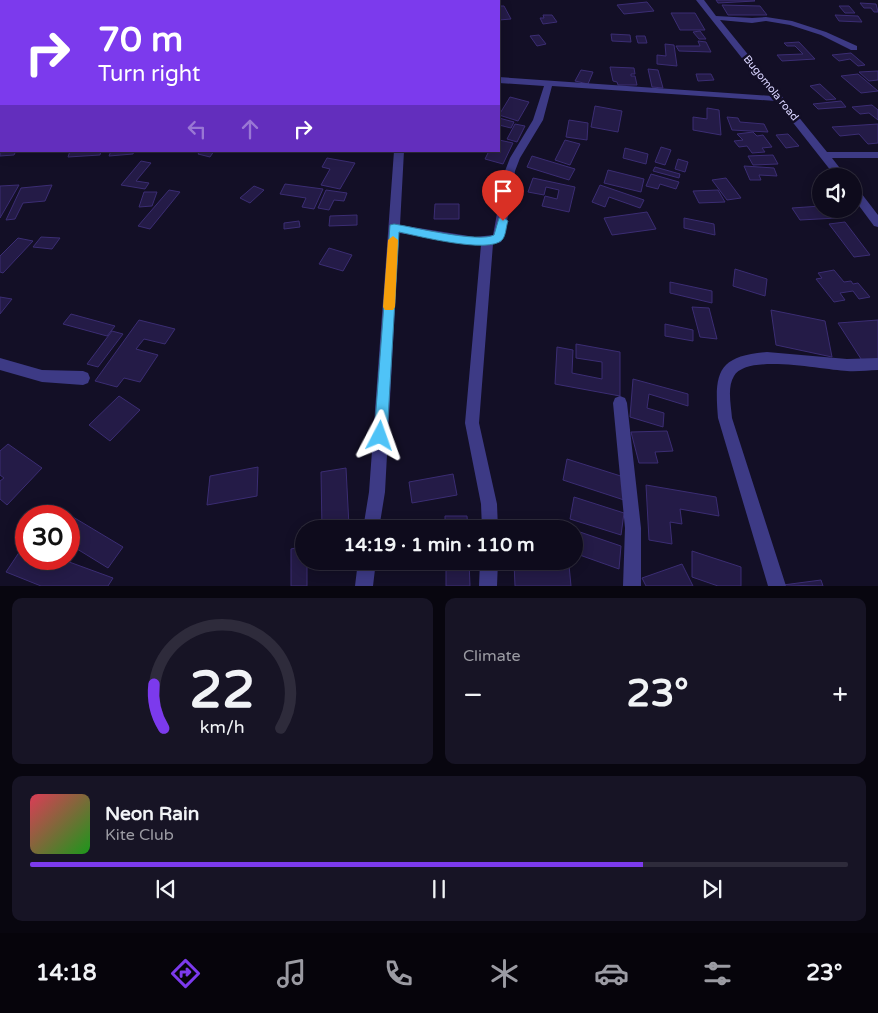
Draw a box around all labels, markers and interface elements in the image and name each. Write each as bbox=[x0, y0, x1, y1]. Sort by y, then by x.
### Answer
text: 70 m bbox=[98, 19, 183, 61]
icon: right bbox=[15, 20, 80, 85]
street label: Bugomola road bbox=[741, 53, 801, 123]
text: Turn right bbox=[98, 61, 200, 87]
icon: left bbox=[183, 115, 211, 143]
icon: ahead bbox=[236, 115, 264, 143]
icon: right bbox=[289, 115, 317, 143]
map controls bbox=[812, 168, 862, 218]
button: sound bbox=[812, 168, 862, 218]
pin bbox=[482, 170, 524, 221]
icon: arrive bbox=[489, 177, 517, 205]
position arrow bbox=[353, 409, 405, 461]
speed limit sign: 30 bbox=[15, 505, 80, 570]
text: 14:19 · 1 min · 110 m bbox=[343, 534, 535, 556]
text: Climate bbox=[463, 646, 521, 666]
text: 22 bbox=[190, 659, 255, 722]
text: 23° bbox=[627, 671, 689, 717]
text: − bbox=[463, 678, 483, 712]
text: + bbox=[832, 678, 848, 712]
text: km/h bbox=[200, 717, 245, 738]
text: Neon Rain bbox=[105, 803, 199, 825]
text: Kite Club bbox=[105, 825, 174, 845]
icon: previous bbox=[152, 875, 180, 903]
icon: pause bbox=[425, 875, 453, 903]
icon: next bbox=[698, 875, 726, 903]
icon: directions bbox=[168, 956, 203, 991]
icon: music bbox=[274, 956, 309, 991]
icon: phone bbox=[381, 956, 416, 991]
icon: climate bbox=[487, 956, 522, 991]
icon: car bbox=[594, 956, 629, 991]
icon: filters bbox=[700, 956, 735, 991]
text: 14:18 bbox=[36, 960, 97, 986]
text: 23° bbox=[806, 960, 842, 986]

